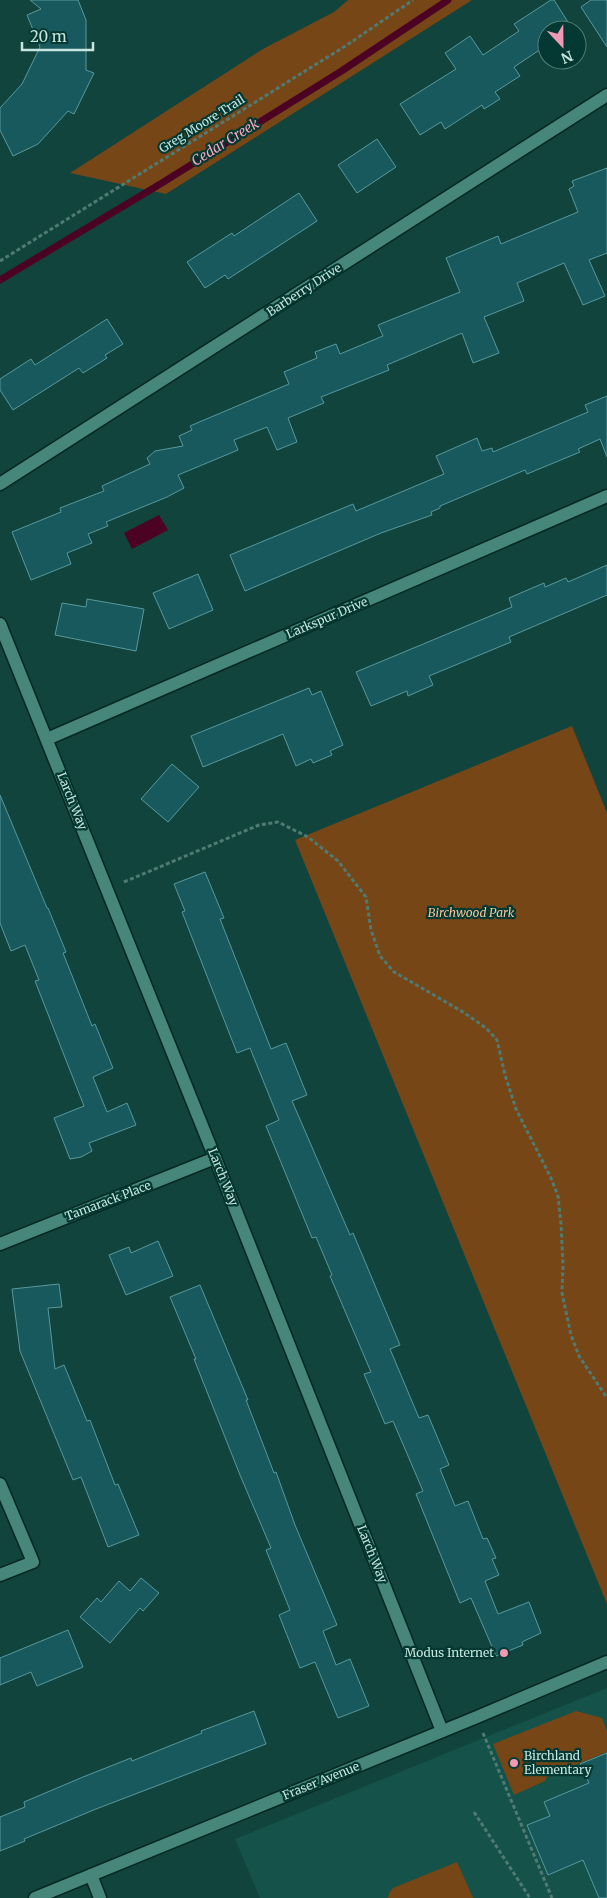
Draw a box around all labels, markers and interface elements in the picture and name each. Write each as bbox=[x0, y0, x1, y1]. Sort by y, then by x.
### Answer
scale bar bbox=[22, 20, 94, 52]
north arrow bbox=[537, 20, 587, 70]
text: 20 m bbox=[30, 27, 67, 46]
text: N bbox=[558, 47, 575, 67]
street label: Greg Moore Trail bbox=[156, 91, 247, 156]
water label: Cedar Creek bbox=[188, 114, 262, 170]
street label: Barberry Drive bbox=[264, 260, 344, 319]
street label: Larkspur Drive bbox=[284, 594, 370, 641]
street label: Larch Way bbox=[54, 770, 91, 832]
park label: Birchwood Park bbox=[428, 905, 515, 920]
street label: Larch Way bbox=[205, 1146, 242, 1208]
street label: Tamarack Place bbox=[63, 1177, 153, 1224]
street label: Larch Way bbox=[354, 1523, 391, 1585]
place label: Modus Internet bbox=[404, 1645, 494, 1660]
marker: Modus Internet bbox=[498, 1647, 510, 1659]
place label: Birchland Elementary bbox=[524, 1748, 591, 1777]
marker: Birchland Elementary bbox=[508, 1757, 520, 1769]
street label: Fraser Avenue bbox=[280, 1758, 361, 1803]

